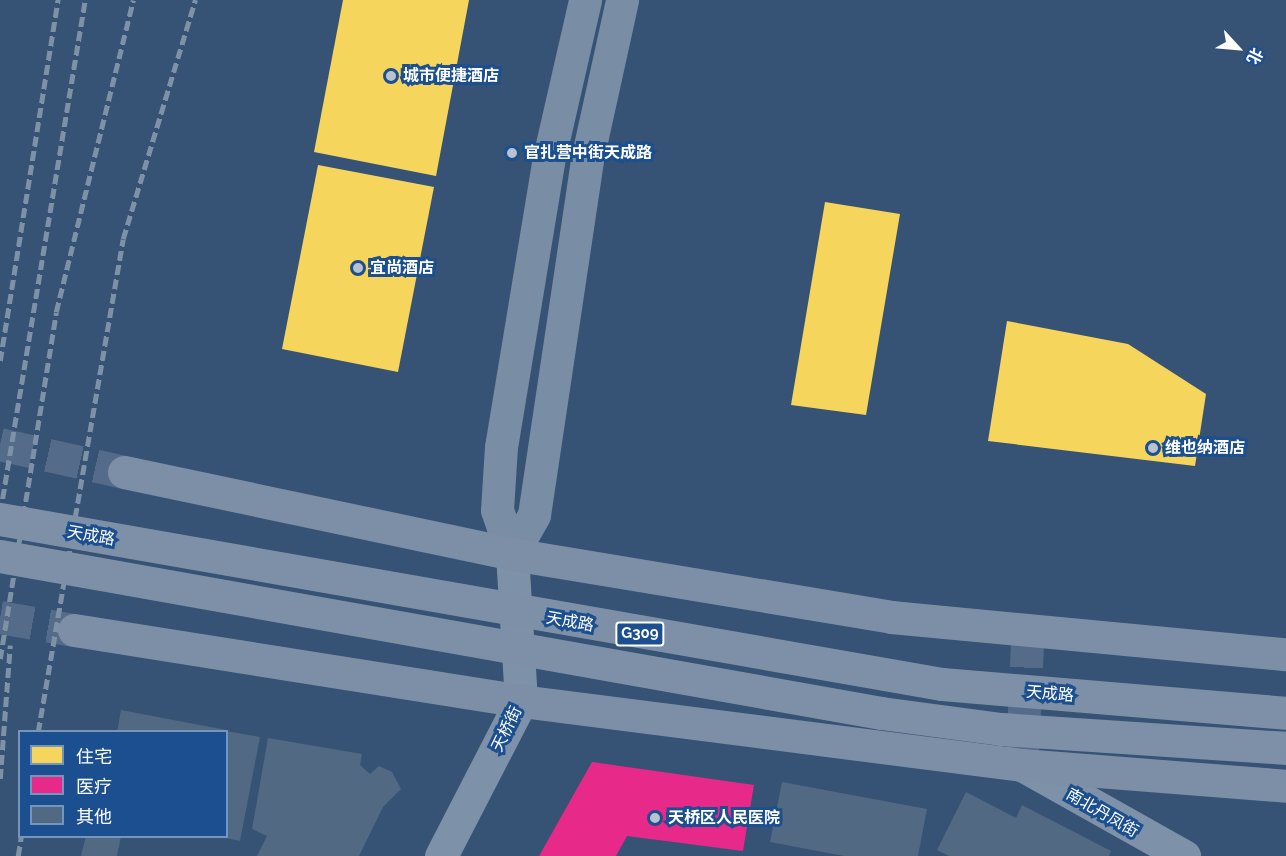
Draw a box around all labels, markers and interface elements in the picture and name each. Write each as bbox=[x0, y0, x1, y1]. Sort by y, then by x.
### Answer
north arrow bbox=[1208, 18, 1268, 78]
text: 北 bbox=[1243, 45, 1267, 67]
place label: 城市便捷酒店 bbox=[403, 66, 499, 86]
marker: 城市便捷酒店 bbox=[384, 69, 398, 83]
place label: 官扎营中街天成路 bbox=[524, 143, 652, 163]
marker: 官扎营中街天成路 bbox=[505, 146, 519, 160]
place label: 宜尚酒店 bbox=[370, 258, 434, 278]
marker: 宜尚酒店 bbox=[351, 261, 365, 275]
place label: 维也纳酒店 bbox=[1165, 438, 1245, 458]
marker: 维也纳酒店 bbox=[1146, 441, 1160, 455]
street label: 天成路 bbox=[66, 522, 116, 550]
street label: 天成路 bbox=[545, 608, 595, 636]
road number: G309 bbox=[614, 622, 666, 646]
street label: 天成路 bbox=[1025, 682, 1075, 706]
street label: 天桥街 bbox=[488, 703, 526, 755]
legend bbox=[18, 730, 228, 838]
text: 住宅 bbox=[76, 746, 112, 767]
text: 医疗 bbox=[76, 776, 112, 797]
street label: 南北丹凤街 bbox=[1063, 785, 1141, 841]
text: 其他 bbox=[76, 806, 112, 827]
place label: 天桥区人民医院 bbox=[668, 808, 780, 828]
marker: 天桥区人民医院 bbox=[646, 809, 664, 827]

